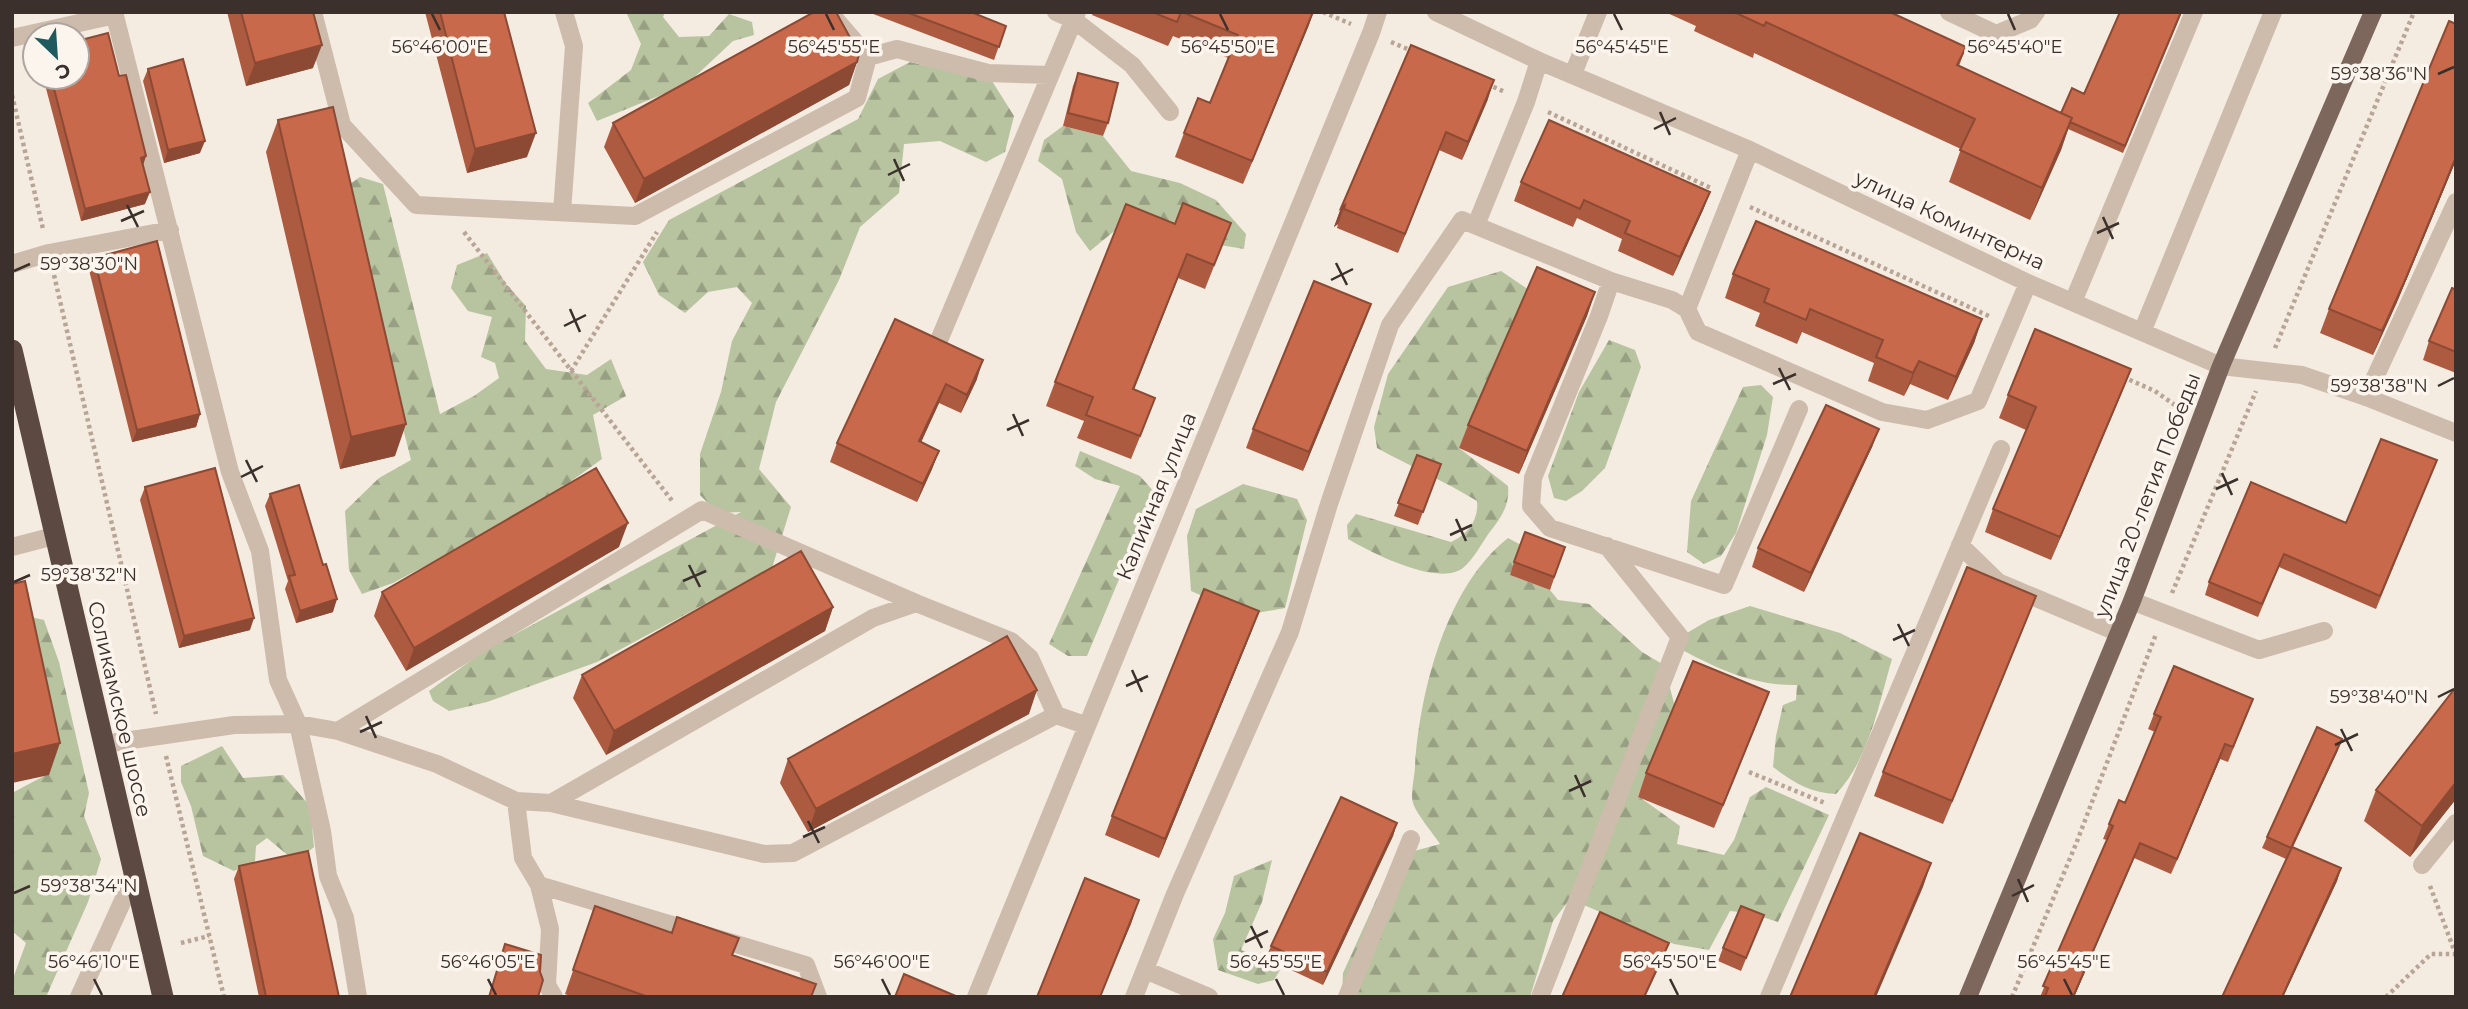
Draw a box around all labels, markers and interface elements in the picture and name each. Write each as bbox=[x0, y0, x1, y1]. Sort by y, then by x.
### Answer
north arrow bbox=[21, 21, 91, 91]
text: 56°46'00"E bbox=[392, 36, 488, 58]
text: 56°45'55"E bbox=[788, 36, 880, 58]
text: 56°45'50"E bbox=[1181, 36, 1275, 58]
text: 56°45'45"E bbox=[1575, 36, 1669, 58]
text: 56°45'40"E bbox=[1967, 36, 2063, 58]
text: С bbox=[52, 58, 74, 84]
text: 59°38'36"N bbox=[2331, 63, 2427, 85]
street label: улица Коминтерна bbox=[1850, 165, 2049, 275]
text: 59°38'30"N bbox=[40, 253, 138, 275]
street label: улица 20-летия Победы bbox=[2088, 369, 2205, 622]
text: 59°38'38"N bbox=[2330, 375, 2428, 397]
street label: Калийная улица bbox=[1111, 408, 1201, 584]
text: 59°38'32"N bbox=[41, 564, 137, 586]
street label: Соликамское шоссе bbox=[83, 599, 157, 819]
text: 59°38'40"N bbox=[2330, 686, 2428, 708]
text: 59°38'34"N bbox=[40, 875, 138, 897]
text: 56°46'10"E bbox=[48, 951, 140, 973]
text: 56°46'05"E bbox=[441, 951, 535, 973]
text: 56°46'00"E bbox=[834, 951, 930, 973]
text: 56°45'55"E bbox=[1230, 951, 1322, 973]
text: 56°45'50"E bbox=[1623, 951, 1717, 973]
text: 56°45'45"E bbox=[2017, 951, 2111, 973]

